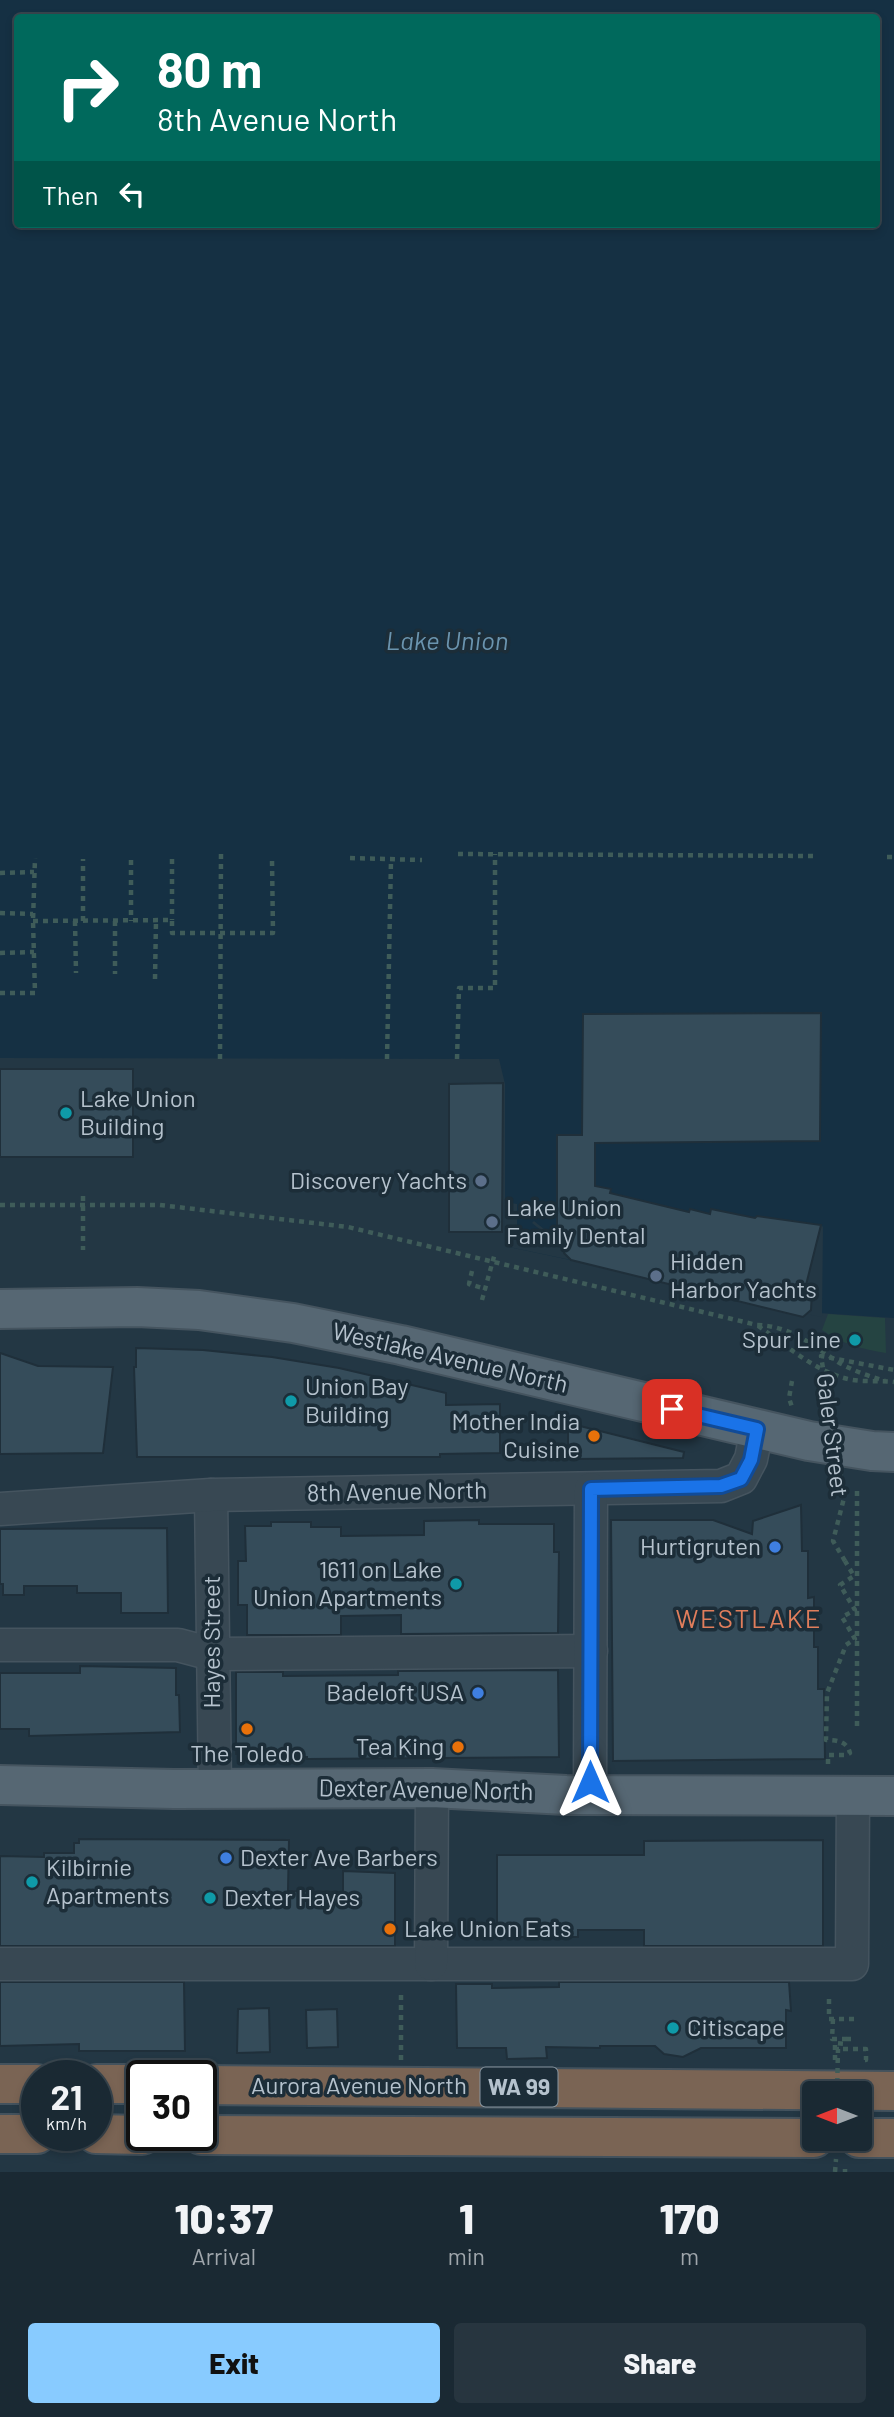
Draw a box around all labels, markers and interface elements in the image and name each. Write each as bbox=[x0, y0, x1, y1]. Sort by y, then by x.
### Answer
text: 80 m bbox=[157, 39, 262, 98]
icon: right bbox=[42, 42, 133, 133]
text: 8th Avenue North bbox=[157, 99, 397, 137]
icon: left bbox=[113, 175, 151, 213]
text: Then bbox=[42, 179, 99, 210]
water label: Lake Union bbox=[386, 624, 508, 655]
place label: Lake Union Building bbox=[80, 1083, 196, 1140]
marker: Lake Union Building bbox=[58, 1105, 74, 1121]
place label: Discovery Yachts bbox=[290, 1165, 467, 1194]
marker: Discovery Yachts bbox=[473, 1173, 489, 1189]
place label: Lake Union Family Dental bbox=[506, 1192, 646, 1249]
marker: Lake Union Family Dental bbox=[484, 1214, 500, 1230]
place label: Hidden Harbor Yachts bbox=[670, 1246, 817, 1303]
marker: Hidden Harbor Yachts bbox=[648, 1268, 664, 1284]
street label: Westlake Avenue North bbox=[330, 1315, 571, 1398]
place label: Spur Line bbox=[742, 1324, 841, 1353]
marker: Spur Line bbox=[847, 1332, 863, 1348]
place label: Union Bay Building bbox=[305, 1371, 409, 1428]
street label: Galer Street bbox=[812, 1371, 855, 1498]
pin bbox=[642, 1379, 702, 1439]
icon: arrive bbox=[653, 1390, 691, 1428]
marker: Union Bay Building bbox=[283, 1393, 299, 1409]
place label: Mother India Cuisine bbox=[452, 1406, 580, 1463]
marker: Mother India Cuisine bbox=[586, 1428, 602, 1444]
street label: 8th Avenue North bbox=[307, 1474, 487, 1507]
place label: Hurtigruten bbox=[640, 1531, 761, 1560]
marker: Hurtigruten bbox=[767, 1539, 783, 1555]
place label: 1611 on Lake Union Apartments bbox=[253, 1554, 442, 1611]
street label: Hayes Street bbox=[196, 1576, 225, 1708]
marker: 1611 on Lake Union Apartments bbox=[448, 1576, 464, 1592]
district label: WESTLAKE bbox=[676, 1602, 822, 1633]
place label: Badeloft USA bbox=[326, 1677, 464, 1706]
marker: Badeloft USA bbox=[470, 1685, 486, 1701]
marker: The Toledo bbox=[239, 1721, 255, 1737]
place label: Tea King bbox=[356, 1731, 444, 1760]
place label: The Toledo bbox=[190, 1738, 304, 1767]
marker: Tea King bbox=[450, 1739, 466, 1755]
position arrow bbox=[553, 1745, 627, 1819]
street label: Dexter Avenue North bbox=[319, 1772, 534, 1805]
place label: Dexter Ave Barbers bbox=[240, 1842, 438, 1871]
marker: Dexter Ave Barbers bbox=[218, 1850, 234, 1866]
place label: Kilbirnie Apartments bbox=[46, 1852, 170, 1909]
marker: Kilbirnie Apartments bbox=[24, 1874, 40, 1890]
place label: Dexter Hayes bbox=[224, 1882, 360, 1911]
marker: Dexter Hayes bbox=[202, 1890, 218, 1906]
place label: Lake Union Eats bbox=[404, 1913, 571, 1942]
marker: Lake Union Eats bbox=[382, 1921, 398, 1937]
place label: Citiscape bbox=[687, 2012, 785, 2041]
marker: Citiscape bbox=[665, 2020, 681, 2036]
speed limit sign: 30 bbox=[126, 2060, 217, 2151]
road number: WA 99 bbox=[480, 2068, 558, 2106]
street label: Aurora Avenue North bbox=[251, 2070, 467, 2099]
text: 21 bbox=[51, 2075, 82, 2117]
north arrow bbox=[802, 2081, 872, 2151]
map controls bbox=[802, 2081, 872, 2151]
text: km/h bbox=[46, 2112, 87, 2134]
text: 10:37 bbox=[174, 2192, 273, 2242]
text: 1 bbox=[459, 2192, 474, 2242]
text: 170 bbox=[659, 2192, 720, 2242]
text: Arrival bbox=[192, 2242, 256, 2270]
text: min bbox=[448, 2242, 485, 2270]
text: m bbox=[680, 2242, 699, 2270]
button: Exit bbox=[28, 2323, 440, 2403]
button: Share bbox=[454, 2323, 866, 2403]

